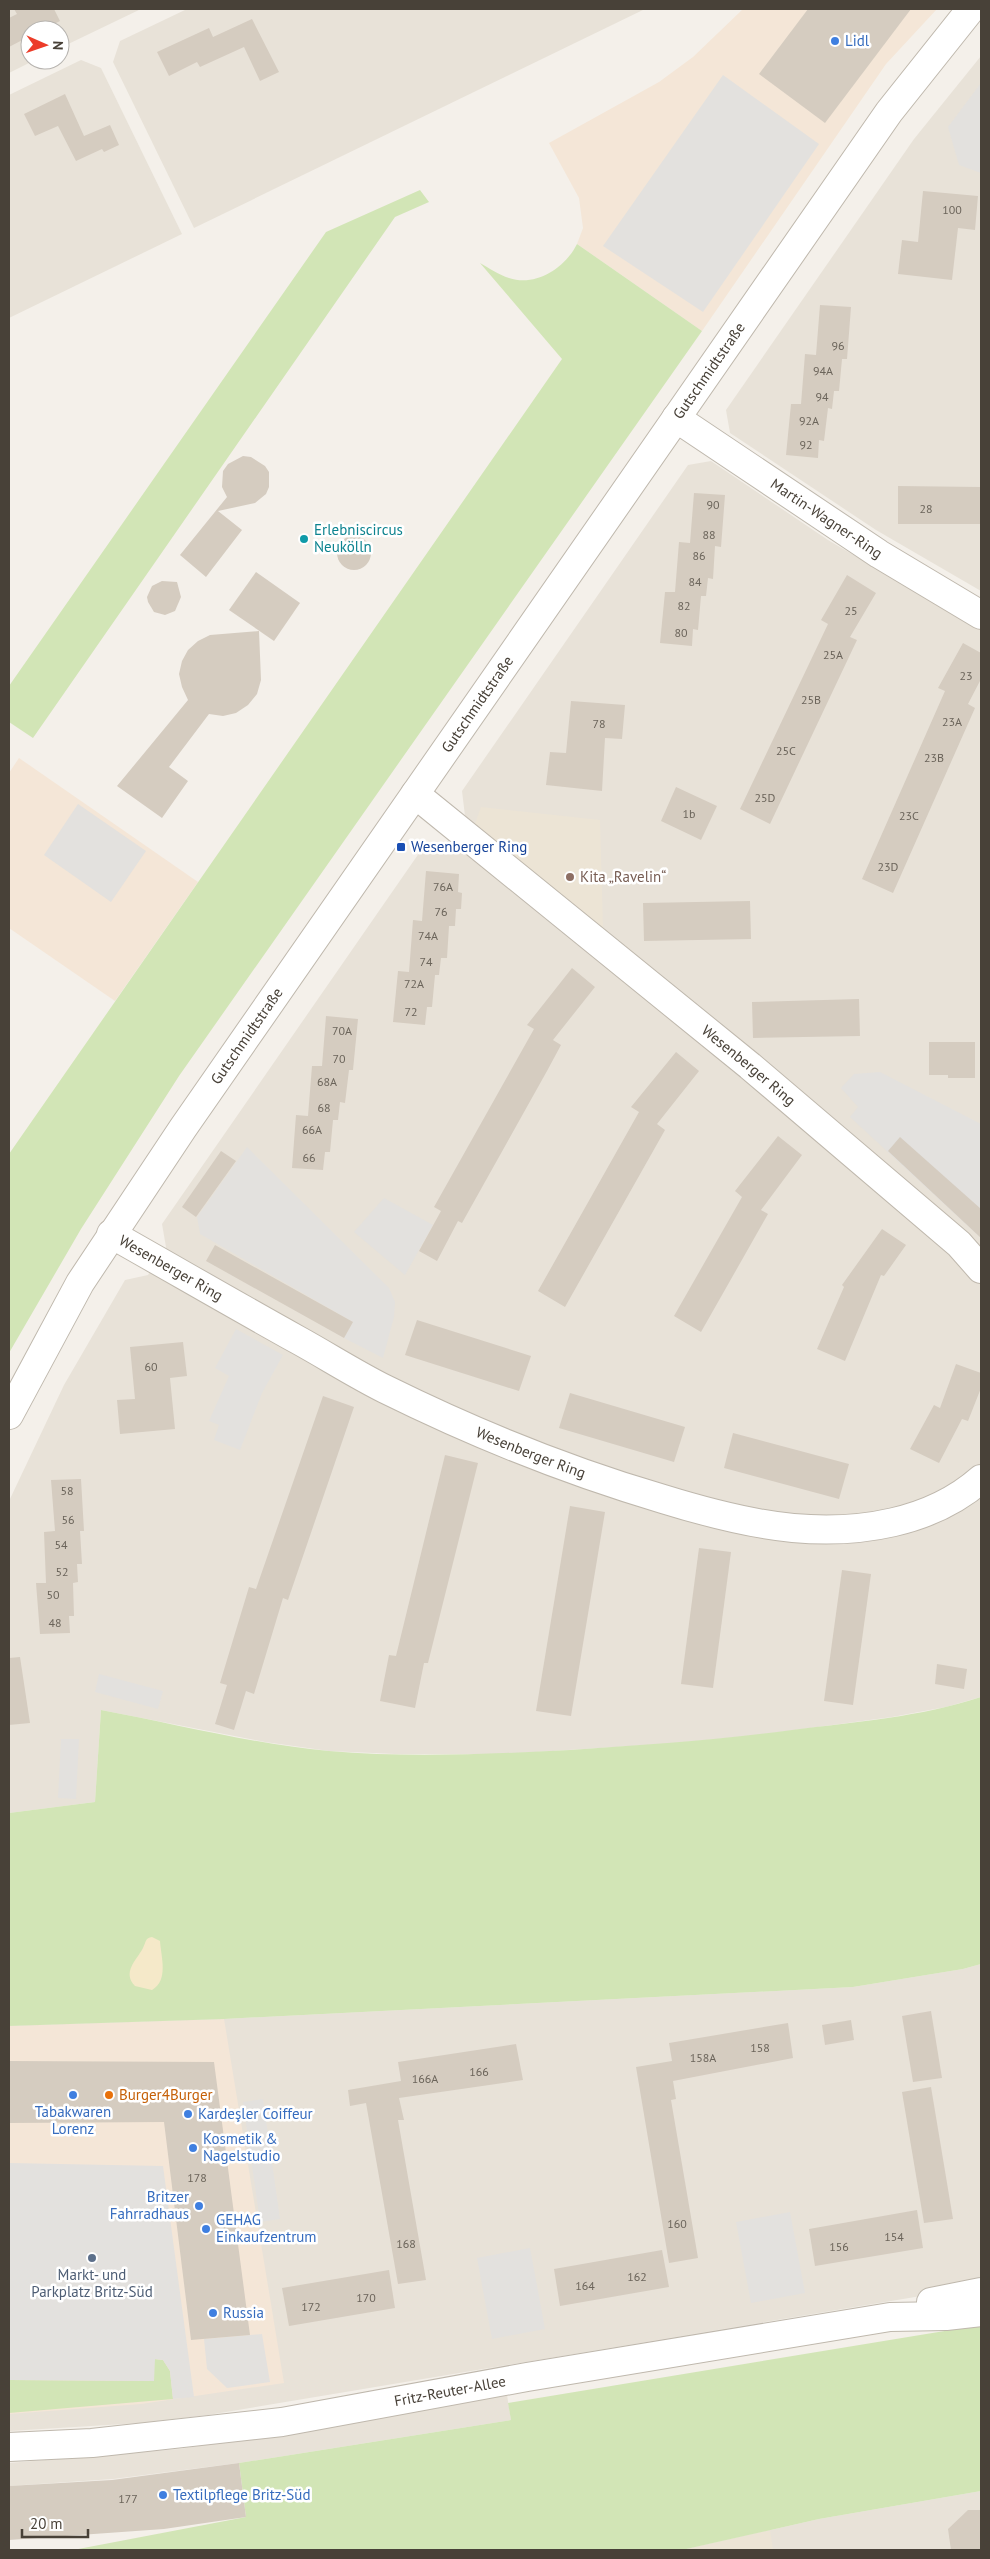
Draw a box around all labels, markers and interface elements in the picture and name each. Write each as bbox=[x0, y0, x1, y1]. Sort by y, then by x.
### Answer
north arrow bbox=[20, 20, 70, 70]
place label: Lidl bbox=[845, 31, 870, 50]
marker: Lidl bbox=[829, 35, 841, 47]
text: N bbox=[49, 41, 67, 50]
house number: 100 bbox=[942, 202, 962, 217]
street label: Gutschmidtstraße bbox=[669, 318, 749, 423]
house number: 96 bbox=[831, 338, 845, 353]
house number: 94A bbox=[813, 363, 833, 378]
house number: 94 bbox=[815, 389, 829, 404]
house number: 92A bbox=[799, 413, 819, 428]
house number: 92 bbox=[799, 437, 813, 452]
street label: Martin-Wagner-Ring bbox=[767, 474, 886, 563]
house number: 90 bbox=[706, 497, 720, 512]
house number: 28 bbox=[919, 501, 933, 516]
place label: Erlebniscircus Neukölln bbox=[314, 520, 403, 556]
house number: 88 bbox=[702, 527, 716, 542]
marker: Erlebniscircus Neukölln bbox=[298, 533, 310, 545]
house number: 86 bbox=[692, 548, 706, 563]
house number: 84 bbox=[688, 574, 702, 589]
house number: 82 bbox=[677, 598, 691, 613]
house number: 25 bbox=[844, 603, 858, 618]
house number: 80 bbox=[674, 625, 688, 640]
house number: 25A bbox=[823, 647, 843, 662]
street label: Gutschmidtstraße bbox=[437, 652, 517, 756]
house number: 23 bbox=[959, 668, 973, 683]
house number: 25B bbox=[801, 692, 821, 707]
house number: 23A bbox=[942, 714, 962, 729]
house number: 78 bbox=[592, 716, 606, 731]
house number: 25C bbox=[776, 743, 796, 758]
house number: 23B bbox=[924, 750, 944, 765]
house number: 25D bbox=[755, 790, 776, 805]
house number: 1b bbox=[682, 806, 696, 821]
house number: 23C bbox=[899, 808, 919, 823]
place label: Wesenberger Ring bbox=[411, 837, 527, 856]
marker: Wesenberger Ring bbox=[395, 841, 407, 853]
house number: 23D bbox=[878, 859, 899, 874]
place label: Kita „Ravelin“ bbox=[580, 867, 666, 886]
marker: Kita „Ravelin“ bbox=[564, 871, 576, 883]
house number: 76A bbox=[433, 879, 453, 894]
house number: 76 bbox=[434, 904, 448, 919]
house number: 74A bbox=[418, 928, 438, 943]
house number: 74 bbox=[419, 954, 433, 969]
house number: 72A bbox=[404, 976, 424, 991]
street label: Gutschmidtstraße bbox=[206, 984, 287, 1088]
house number: 72 bbox=[404, 1004, 418, 1019]
street label: Wesenberger Ring bbox=[698, 1021, 800, 1110]
house number: 70A bbox=[332, 1023, 352, 1038]
house number: 70 bbox=[332, 1051, 346, 1066]
house number: 68A bbox=[317, 1074, 337, 1089]
house number: 68 bbox=[317, 1100, 331, 1115]
house number: 66A bbox=[302, 1122, 322, 1137]
house number: 66 bbox=[302, 1150, 316, 1165]
street label: Wesenberger Ring bbox=[116, 1231, 227, 1305]
house number: 60 bbox=[144, 1359, 158, 1374]
street label: Wesenberger Ring bbox=[473, 1422, 588, 1482]
house number: 58 bbox=[60, 1483, 74, 1498]
house number: 56 bbox=[61, 1512, 75, 1527]
house number: 54 bbox=[54, 1537, 68, 1552]
house number: 52 bbox=[55, 1564, 69, 1579]
house number: 50 bbox=[46, 1587, 60, 1602]
house number: 48 bbox=[48, 1615, 62, 1630]
house number: 158 bbox=[750, 2040, 770, 2055]
house number: 158A bbox=[690, 2050, 716, 2065]
house number: 166 bbox=[469, 2064, 489, 2079]
house number: 166A bbox=[412, 2071, 438, 2086]
place label: Burger4Burger bbox=[119, 2085, 213, 2104]
marker: Tabakwaren Lorenz bbox=[67, 2089, 79, 2101]
marker: Burger4Burger bbox=[103, 2089, 115, 2101]
place label: Tabakwaren Lorenz bbox=[35, 2102, 111, 2138]
place label: Kardeşler Coiffeur bbox=[198, 2104, 313, 2123]
marker: Kardeşler Coiffeur bbox=[182, 2108, 194, 2120]
place label: Kosmetik & Nagelstudio bbox=[203, 2129, 280, 2165]
marker: Kosmetik & Nagelstudio bbox=[187, 2142, 199, 2154]
house number: 178 bbox=[187, 2170, 207, 2185]
place label: Britzer Fahrradhaus bbox=[110, 2187, 189, 2223]
marker: Britzer Fahrradhaus bbox=[193, 2200, 205, 2212]
place label: GEHAG Einkaufzentrum bbox=[216, 2210, 317, 2246]
house number: 160 bbox=[667, 2216, 687, 2231]
marker: GEHAG Einkaufzentrum bbox=[200, 2223, 212, 2235]
house number: 154 bbox=[884, 2229, 904, 2244]
house number: 168 bbox=[396, 2236, 416, 2251]
house number: 156 bbox=[829, 2239, 849, 2254]
marker: Markt- und Parkplatz Britz-Süd bbox=[86, 2252, 98, 2264]
place label: Markt- und Parkplatz Britz-Süd bbox=[31, 2265, 153, 2301]
house number: 162 bbox=[627, 2269, 647, 2284]
house number: 164 bbox=[575, 2278, 595, 2293]
house number: 170 bbox=[356, 2290, 376, 2305]
house number: 172 bbox=[301, 2299, 321, 2314]
place label: Russia bbox=[223, 2303, 264, 2322]
marker: Russia bbox=[207, 2307, 219, 2319]
street label: Fritz-Reuter-Allee bbox=[392, 2371, 507, 2410]
place label: Textilpflege Britz-Süd bbox=[173, 2485, 310, 2504]
marker: Textilpflege Britz-Süd bbox=[157, 2489, 169, 2501]
house number: 177 bbox=[118, 2491, 138, 2506]
scale bar bbox=[22, 2506, 89, 2538]
text: 20 m bbox=[30, 2514, 63, 2533]

